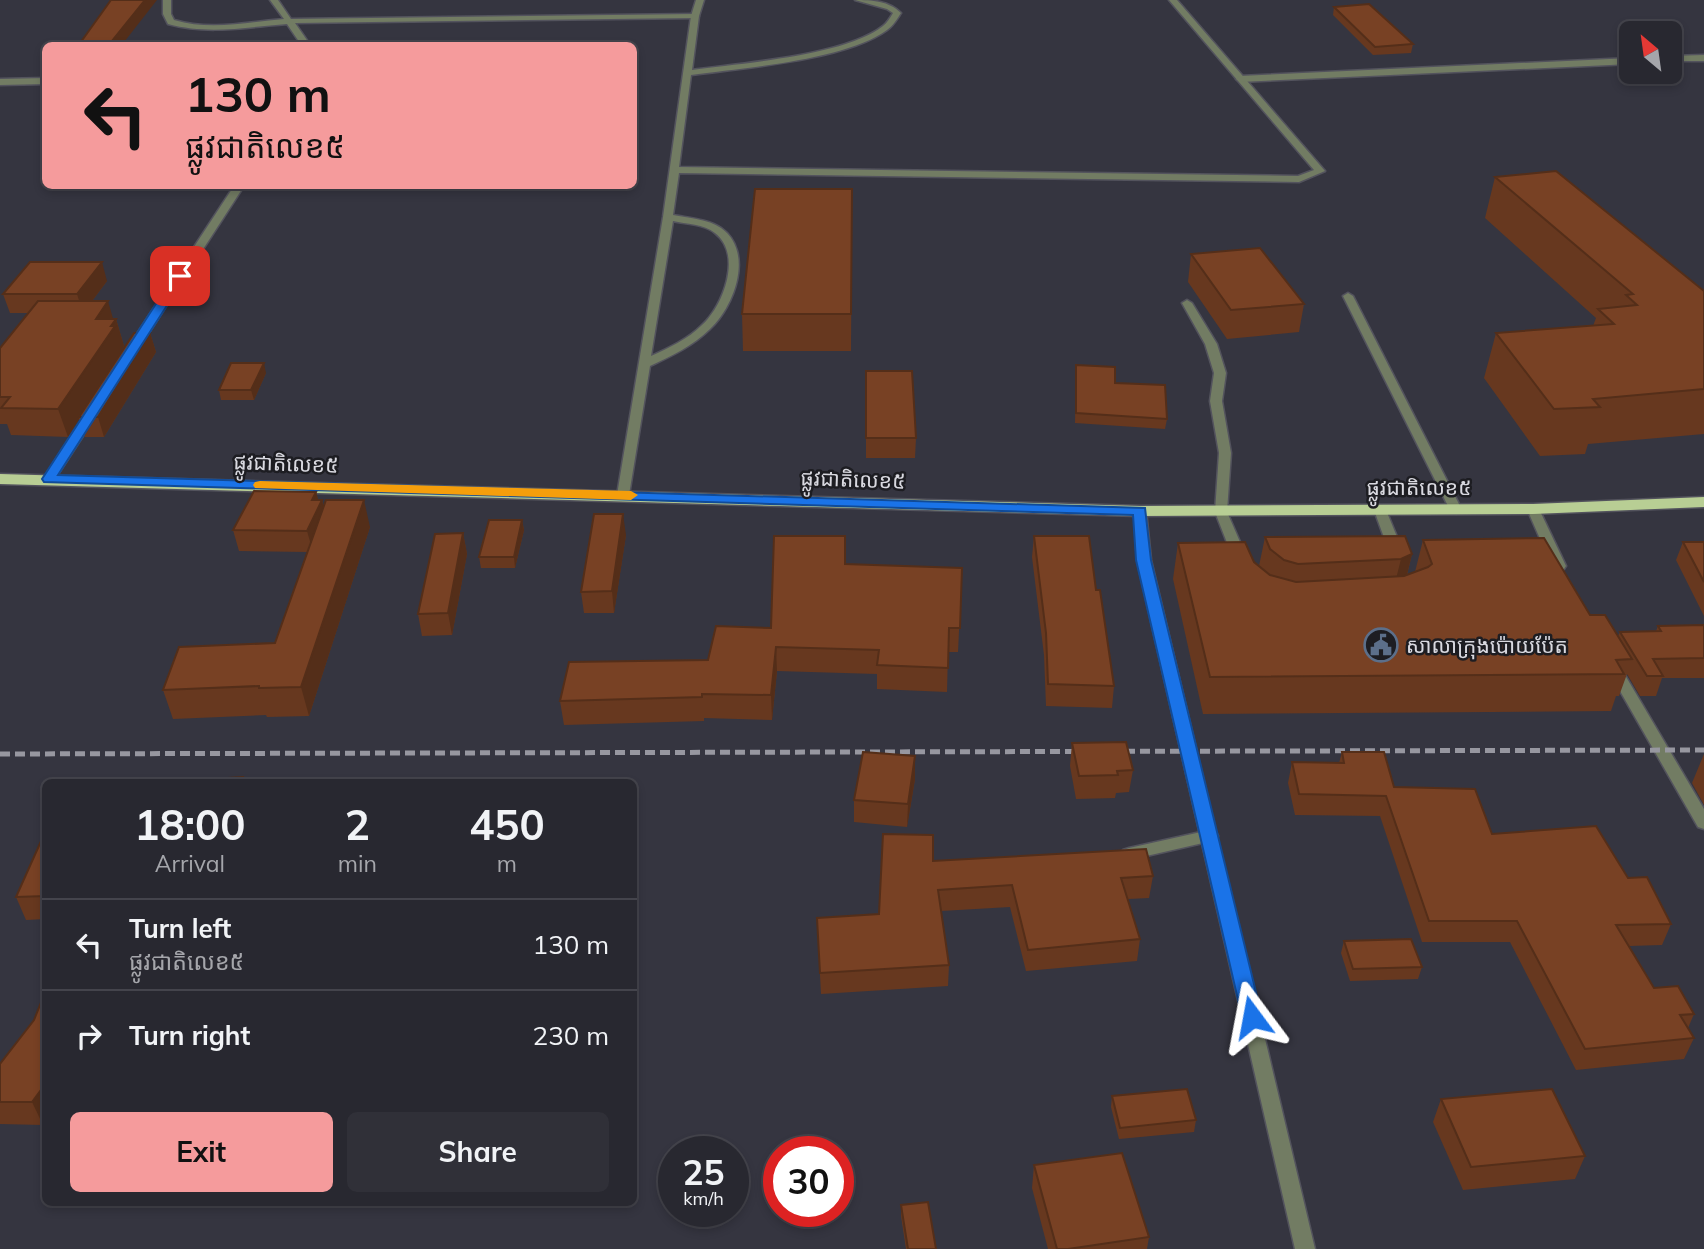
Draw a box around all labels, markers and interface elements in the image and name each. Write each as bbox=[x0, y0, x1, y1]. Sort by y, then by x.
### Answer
north arrow bbox=[1619, 21, 1682, 84]
map controls bbox=[1619, 21, 1682, 84]
text: 130 m bbox=[185, 63, 331, 124]
icon: left bbox=[70, 70, 161, 161]
text: ផ្លូវជាតិលេខ៥ bbox=[185, 126, 345, 166]
pin bbox=[150, 246, 210, 306]
icon: arrive bbox=[161, 257, 199, 295]
street label: ផ្លូវជាតិលេខ៥ bbox=[233, 448, 339, 485]
street label: ផ្លូវជាតិលេខ៥ bbox=[800, 464, 906, 501]
street label: ផ្លូវជាតិលេខ៥ bbox=[1366, 474, 1472, 507]
public building icon: សាលាក្រុងប៉ោយប៉ែត bbox=[1362, 626, 1400, 664]
place label: សាលាក្រុងប៉ោយប៉ែត bbox=[1406, 632, 1568, 660]
text: 18:00 bbox=[134, 798, 245, 851]
text: 2 bbox=[345, 798, 370, 851]
text: 450 bbox=[469, 798, 545, 851]
text: Arrival bbox=[155, 849, 225, 878]
text: min bbox=[338, 849, 377, 878]
text: m bbox=[497, 849, 517, 878]
text: Turn left bbox=[129, 912, 231, 945]
icon: left bbox=[70, 926, 108, 964]
text: 130 m bbox=[533, 928, 609, 961]
text: ផ្លូវជាតិលេខ៥ bbox=[129, 947, 244, 976]
position arrow bbox=[1215, 980, 1289, 1054]
icon: right bbox=[70, 1017, 108, 1055]
text: Turn right bbox=[129, 1019, 250, 1052]
text: 230 m bbox=[533, 1019, 609, 1052]
button: Exit bbox=[70, 1112, 333, 1192]
button: Share bbox=[347, 1112, 609, 1192]
speed limit sign: 30 bbox=[763, 1136, 854, 1227]
text: 25 bbox=[682, 1150, 725, 1194]
text: km/h bbox=[683, 1187, 724, 1210]

